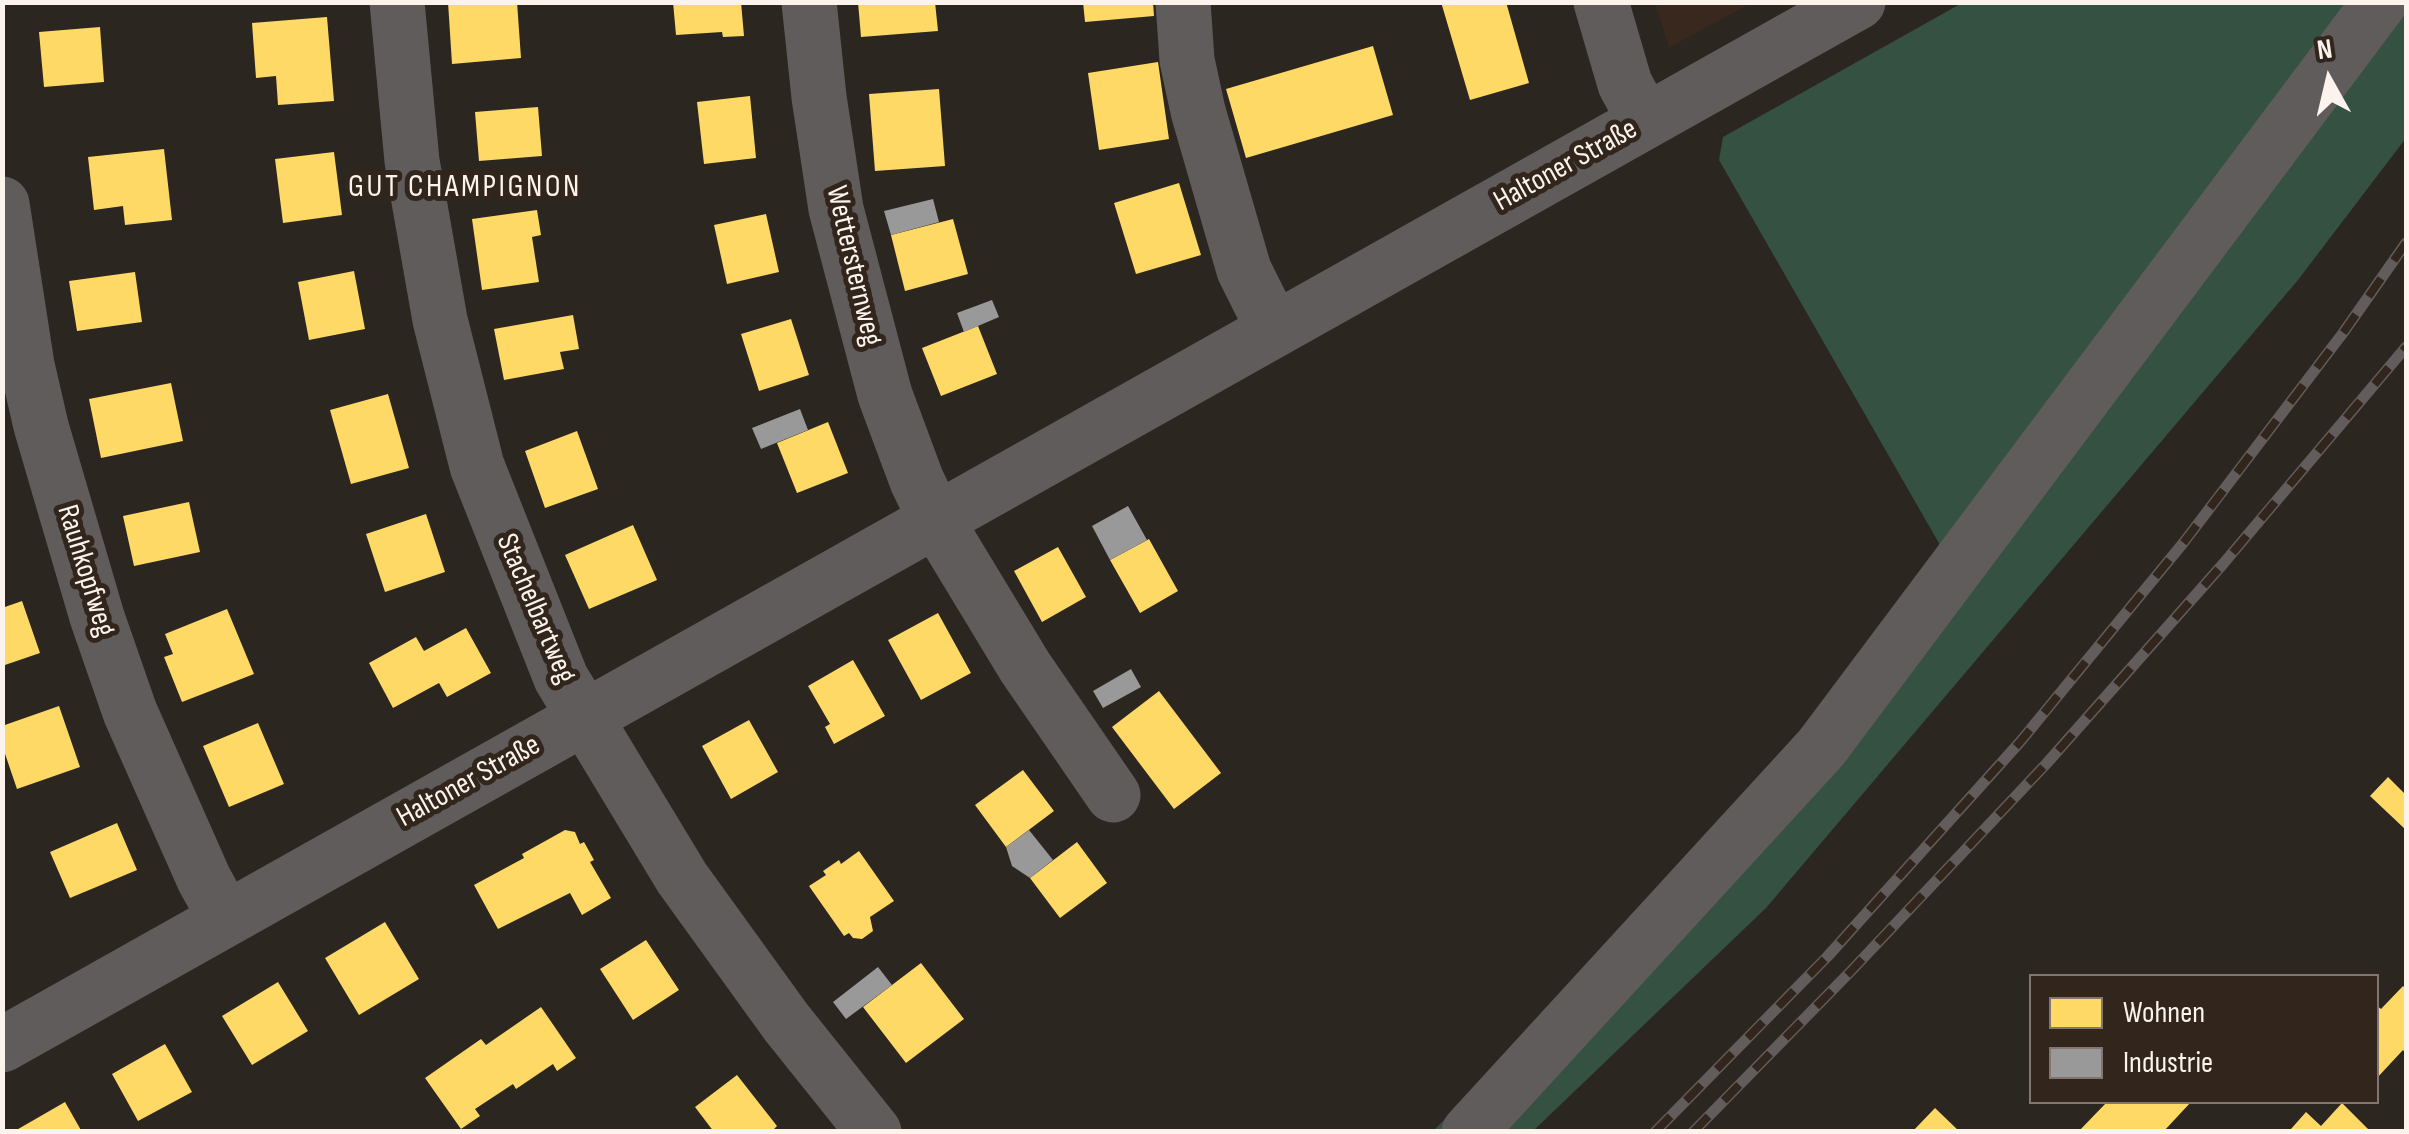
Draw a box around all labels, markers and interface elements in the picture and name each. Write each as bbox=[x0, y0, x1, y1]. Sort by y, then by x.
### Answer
north arrow bbox=[2279, 30, 2379, 130]
text: N bbox=[2315, 32, 2334, 67]
street label: Haltoner Straße bbox=[1488, 112, 1644, 220]
district label: GUT CHAMPIGNON bbox=[348, 169, 582, 207]
street label: Wettersternweg bbox=[817, 182, 889, 350]
street label: Rauhkopfweg bbox=[48, 501, 122, 641]
street label: Stachelbartweg bbox=[487, 529, 583, 689]
street label: Haltoner Straße bbox=[391, 728, 547, 836]
legend bbox=[2029, 974, 2379, 1104]
text: Wohnen bbox=[2123, 995, 2205, 1031]
text: Industrie bbox=[2123, 1045, 2213, 1081]

